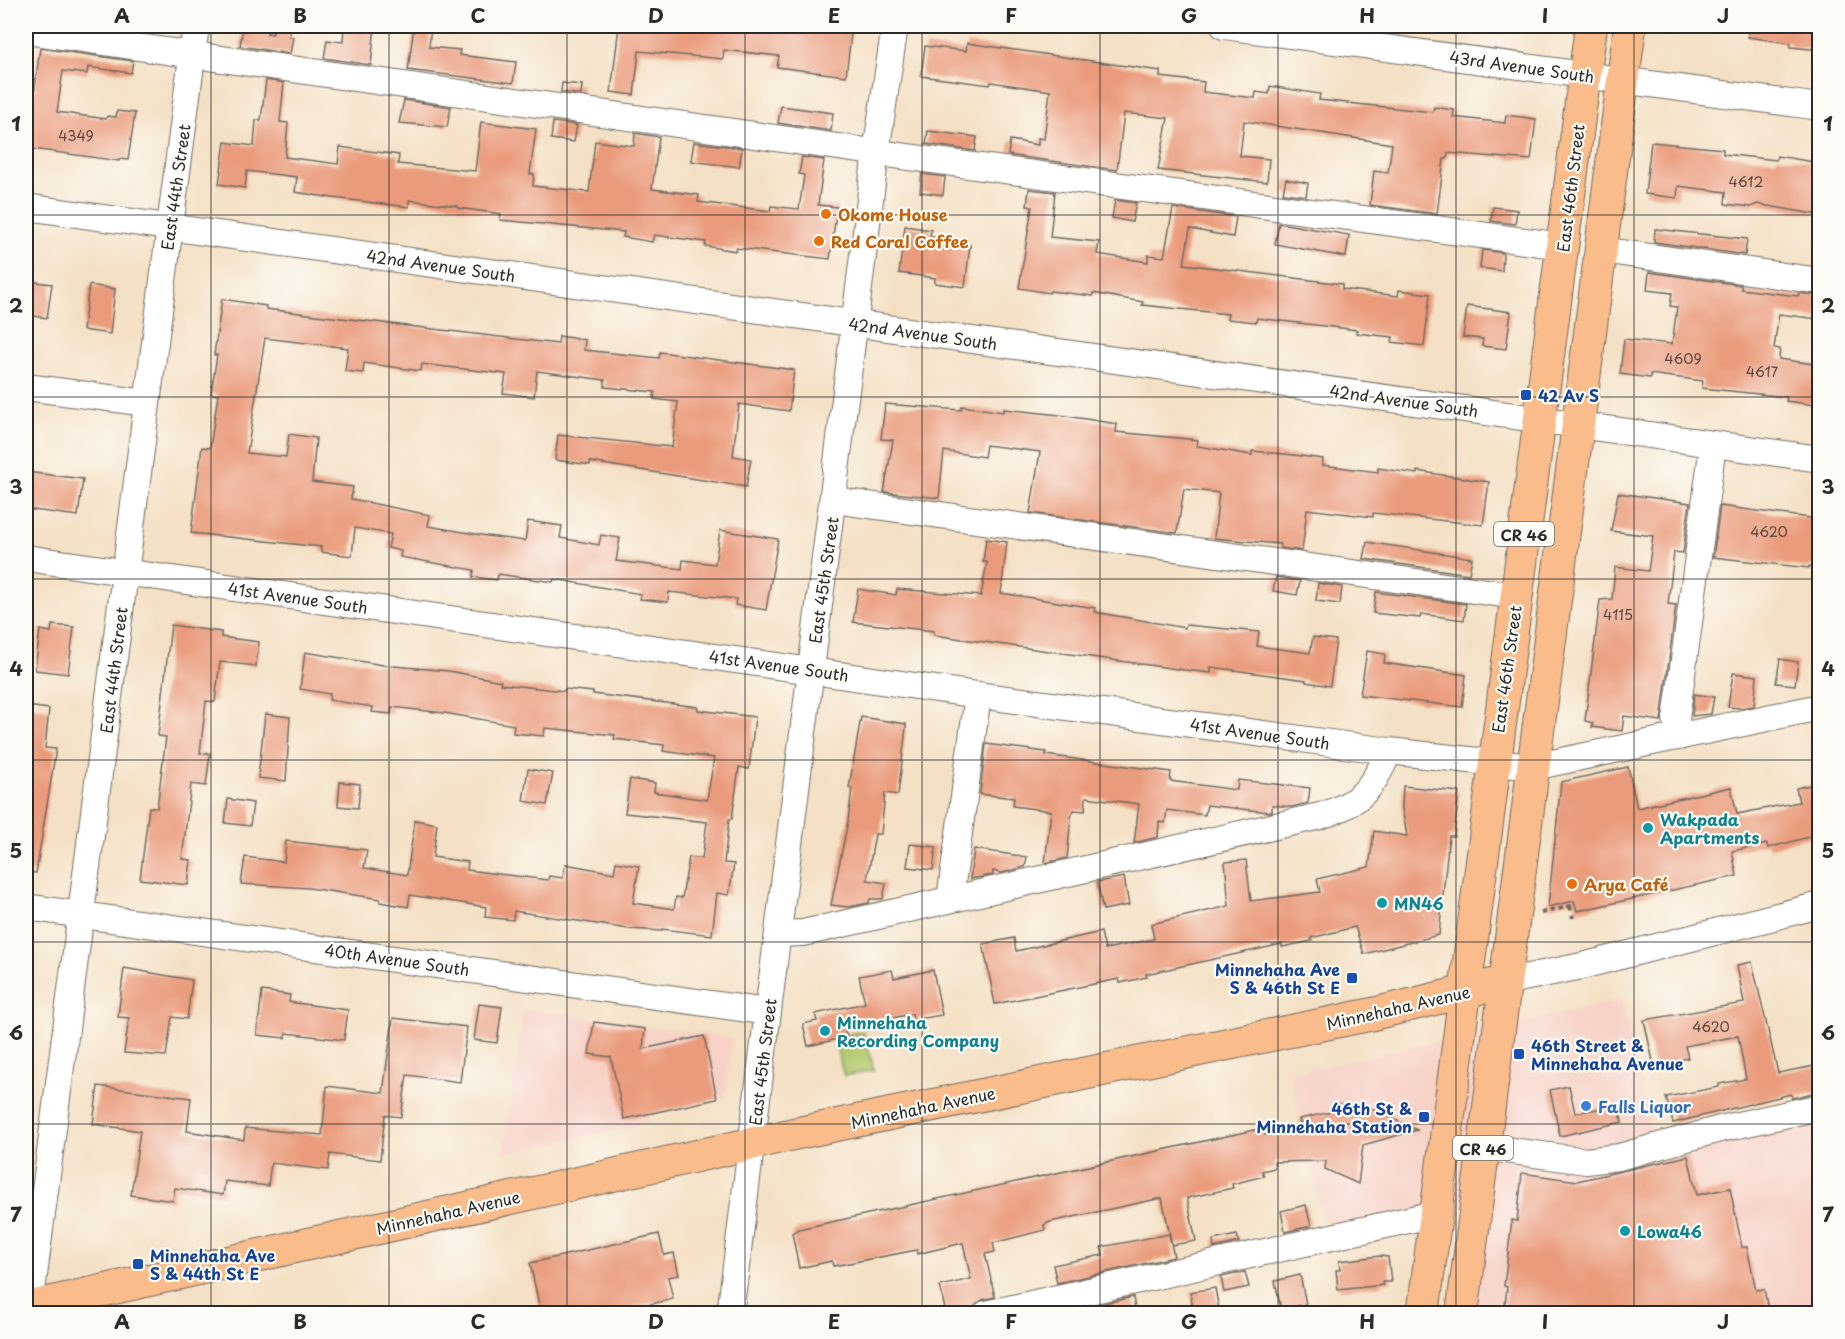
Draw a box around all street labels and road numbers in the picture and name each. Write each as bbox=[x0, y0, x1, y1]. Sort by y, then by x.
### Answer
street label: 43rd Avenue South bbox=[1448, 44, 1596, 88]
street label: East 44th Street bbox=[154, 122, 196, 252]
street label: East 46th Street bbox=[1550, 122, 1590, 253]
street label: 42nd Avenue South bbox=[365, 243, 517, 287]
street label: 42nd Avenue South bbox=[847, 311, 999, 355]
street label: 42nd Avenue South bbox=[1328, 378, 1480, 422]
street label: East 45th Street bbox=[802, 515, 844, 645]
road number: CR 46 bbox=[1494, 522, 1554, 546]
street label: 41st Avenue South bbox=[227, 575, 369, 619]
street label: East 46th Street bbox=[1485, 603, 1527, 734]
street label: East 44th Street bbox=[93, 605, 133, 735]
street label: 41st Avenue South bbox=[708, 643, 850, 687]
street label: 41st Avenue South bbox=[1189, 711, 1331, 755]
street label: 40th Avenue South bbox=[323, 937, 471, 981]
street label: Minnehaha Avenue bbox=[1324, 979, 1473, 1035]
street label: East 45th Street bbox=[742, 997, 782, 1127]
street label: Minnehaha Avenue bbox=[849, 1080, 998, 1134]
road number: CR 46 bbox=[1453, 1136, 1513, 1160]
street label: Minnehaha Avenue bbox=[374, 1184, 523, 1240]

